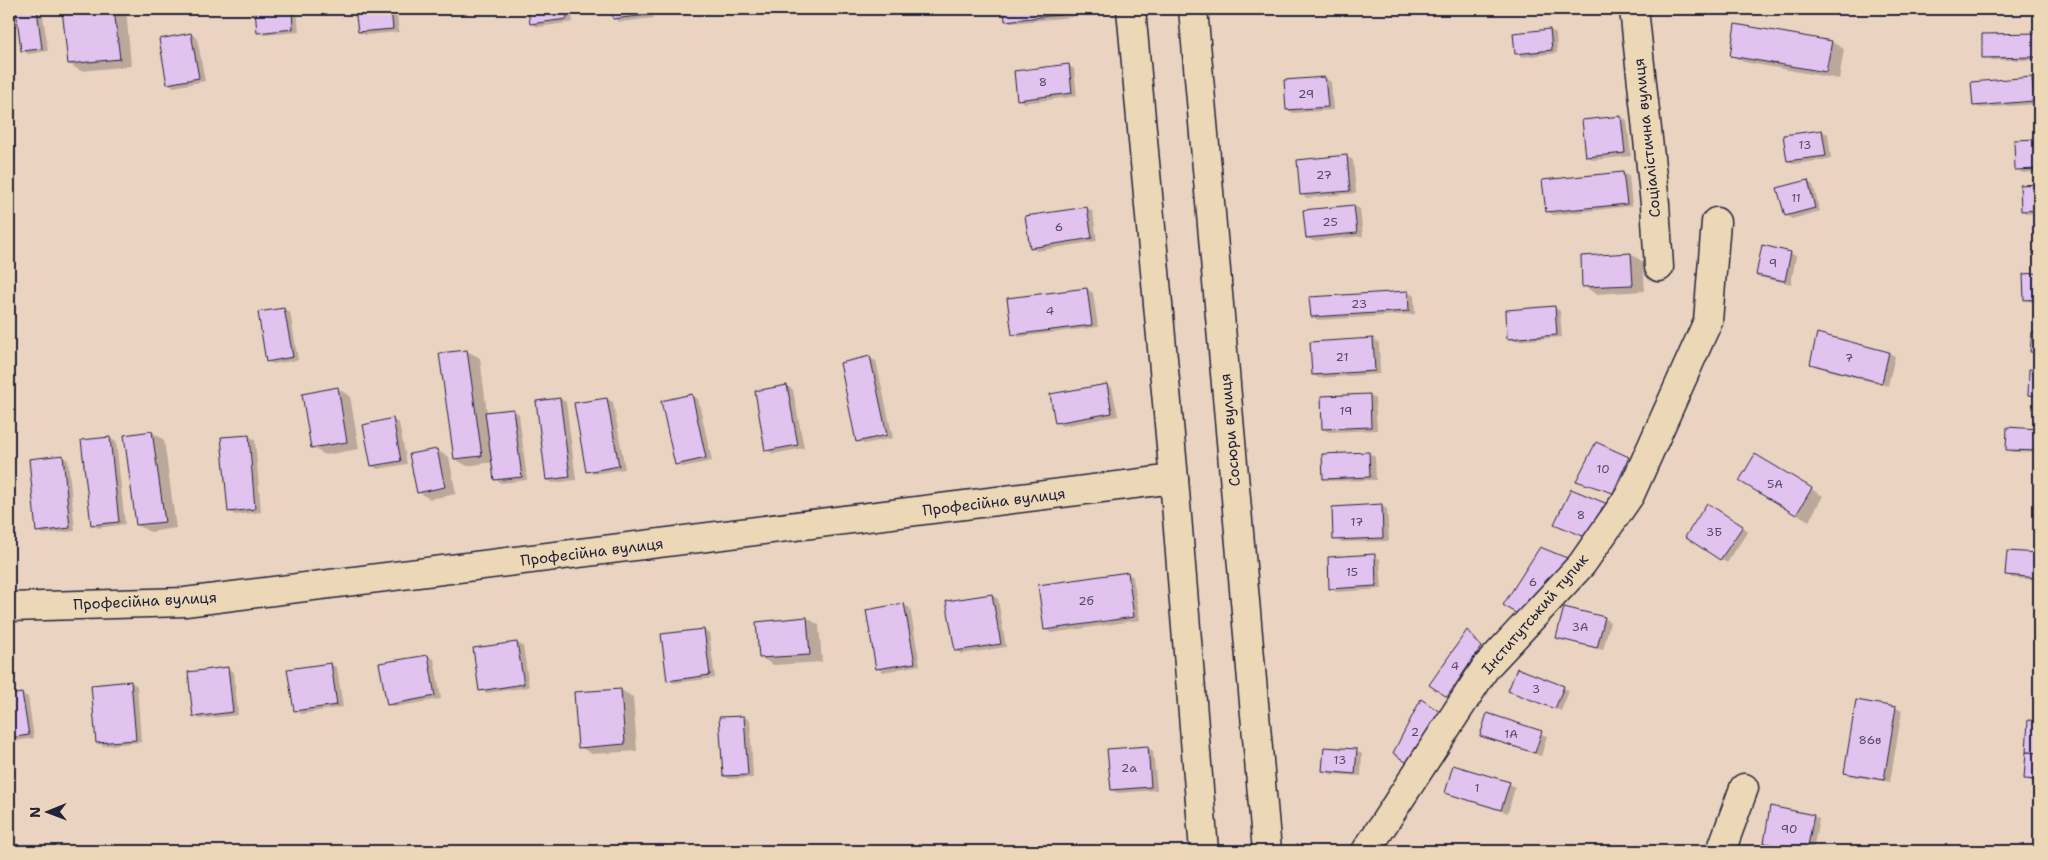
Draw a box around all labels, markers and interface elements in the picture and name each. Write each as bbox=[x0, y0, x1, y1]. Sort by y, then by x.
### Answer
street label: Соціалістична вулиця bbox=[1629, 57, 1665, 219]
house number: 8 bbox=[1039, 74, 1047, 90]
house number: 29 bbox=[1298, 86, 1314, 102]
house number: 13 bbox=[1799, 137, 1811, 153]
house number: 27 bbox=[1316, 167, 1332, 183]
house number: 11 bbox=[1791, 190, 1801, 206]
house number: 25 bbox=[1322, 214, 1338, 230]
house number: 6 bbox=[1055, 219, 1063, 235]
house number: 9 bbox=[1769, 255, 1777, 271]
house number: 23 bbox=[1351, 296, 1367, 312]
house number: 4 bbox=[1046, 303, 1054, 319]
house number: 21 bbox=[1336, 349, 1348, 365]
house number: 7 bbox=[1845, 350, 1853, 366]
street label: Сосюри вулиця bbox=[1215, 373, 1245, 487]
house number: 19 bbox=[1340, 403, 1352, 419]
house number: 10 bbox=[1596, 461, 1610, 477]
house number: 5А bbox=[1767, 476, 1783, 492]
street label: Професійна вулиця bbox=[921, 483, 1067, 521]
house number: 8 bbox=[1577, 507, 1585, 523]
house number: 17 bbox=[1351, 514, 1363, 530]
house number: 3Б bbox=[1706, 524, 1722, 540]
street label: Професійна вулиця bbox=[519, 533, 665, 571]
street label: Інститутський тупик bbox=[1477, 550, 1593, 678]
house number: 15 bbox=[1346, 564, 1358, 580]
house number: 6 bbox=[1529, 574, 1537, 590]
street label: Професійна вулиця bbox=[73, 587, 217, 615]
house number: 2б bbox=[1078, 593, 1094, 609]
house number: 3А bbox=[1571, 619, 1589, 635]
house number: 4 bbox=[1451, 658, 1459, 674]
house number: 3 bbox=[1532, 681, 1540, 697]
house number: 2 bbox=[1411, 724, 1419, 740]
house number: 1А bbox=[1504, 726, 1518, 742]
house number: 86в bbox=[1859, 732, 1881, 748]
house number: 13 bbox=[1334, 752, 1346, 768]
house number: 2а bbox=[1121, 760, 1137, 776]
house number: 1 bbox=[1474, 780, 1480, 796]
north arrow bbox=[22, 788, 72, 838]
text: N bbox=[26, 807, 44, 818]
house number: 90 bbox=[1781, 821, 1797, 837]

